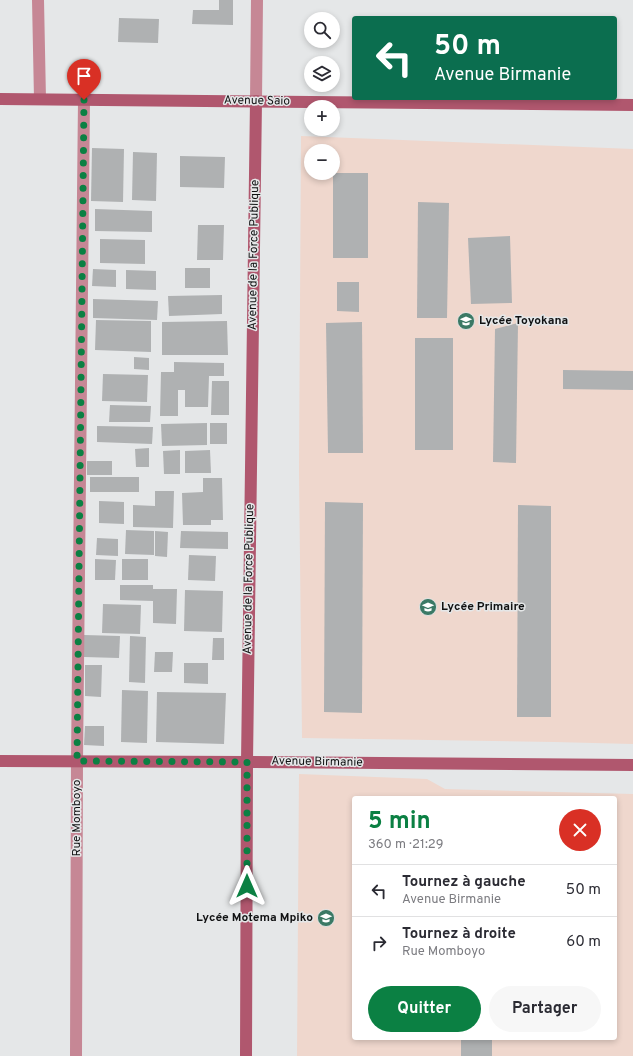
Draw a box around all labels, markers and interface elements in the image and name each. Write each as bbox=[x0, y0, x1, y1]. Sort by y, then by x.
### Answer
map controls bbox=[304, 12, 340, 180]
button: search bbox=[304, 12, 340, 48]
text: 50 m bbox=[434, 29, 501, 65]
icon: left bbox=[368, 32, 420, 84]
button: layers bbox=[304, 56, 340, 92]
pin bbox=[67, 59, 101, 100]
text: Avenue Birmanie bbox=[434, 64, 571, 87]
icon: arrive bbox=[73, 65, 95, 87]
street label: Avenue Saio bbox=[224, 92, 291, 110]
button: + bbox=[304, 100, 340, 136]
button: − bbox=[304, 144, 340, 180]
street label: Avenue de la Force Publique bbox=[245, 180, 263, 330]
school or university icon: Lycée Toyokana bbox=[456, 311, 476, 331]
place label: Lycée Toyokana bbox=[479, 313, 568, 329]
street label: Avenue de la Force Publique bbox=[240, 504, 258, 654]
school or university icon: Lycée Primaire bbox=[418, 597, 438, 617]
place label: Lycée Primaire bbox=[441, 599, 525, 615]
street label: Avenue Birmanie bbox=[271, 753, 363, 771]
street label: Rue Momboyo bbox=[69, 779, 85, 856]
text: 5 min bbox=[368, 807, 431, 837]
button: close bbox=[559, 809, 601, 851]
text: 360 m · 21:29 bbox=[368, 837, 444, 853]
position arrow bbox=[226, 865, 268, 907]
text: Tournez à gauche bbox=[402, 873, 526, 892]
icon: left bbox=[368, 880, 390, 902]
text: 50 m bbox=[566, 881, 601, 900]
text: Avenue Birmanie bbox=[402, 892, 501, 908]
school or university icon: Lycée Motema Mpiko bbox=[316, 908, 336, 928]
place label: Lycée Motema Mpiko bbox=[196, 910, 313, 926]
text: Tournez à droite bbox=[402, 925, 516, 944]
icon: right bbox=[368, 932, 390, 954]
text: 60 m bbox=[566, 933, 601, 952]
text: Rue Momboyo bbox=[402, 944, 485, 960]
button: Quitter bbox=[368, 986, 481, 1032]
button: Partager bbox=[489, 986, 601, 1032]

